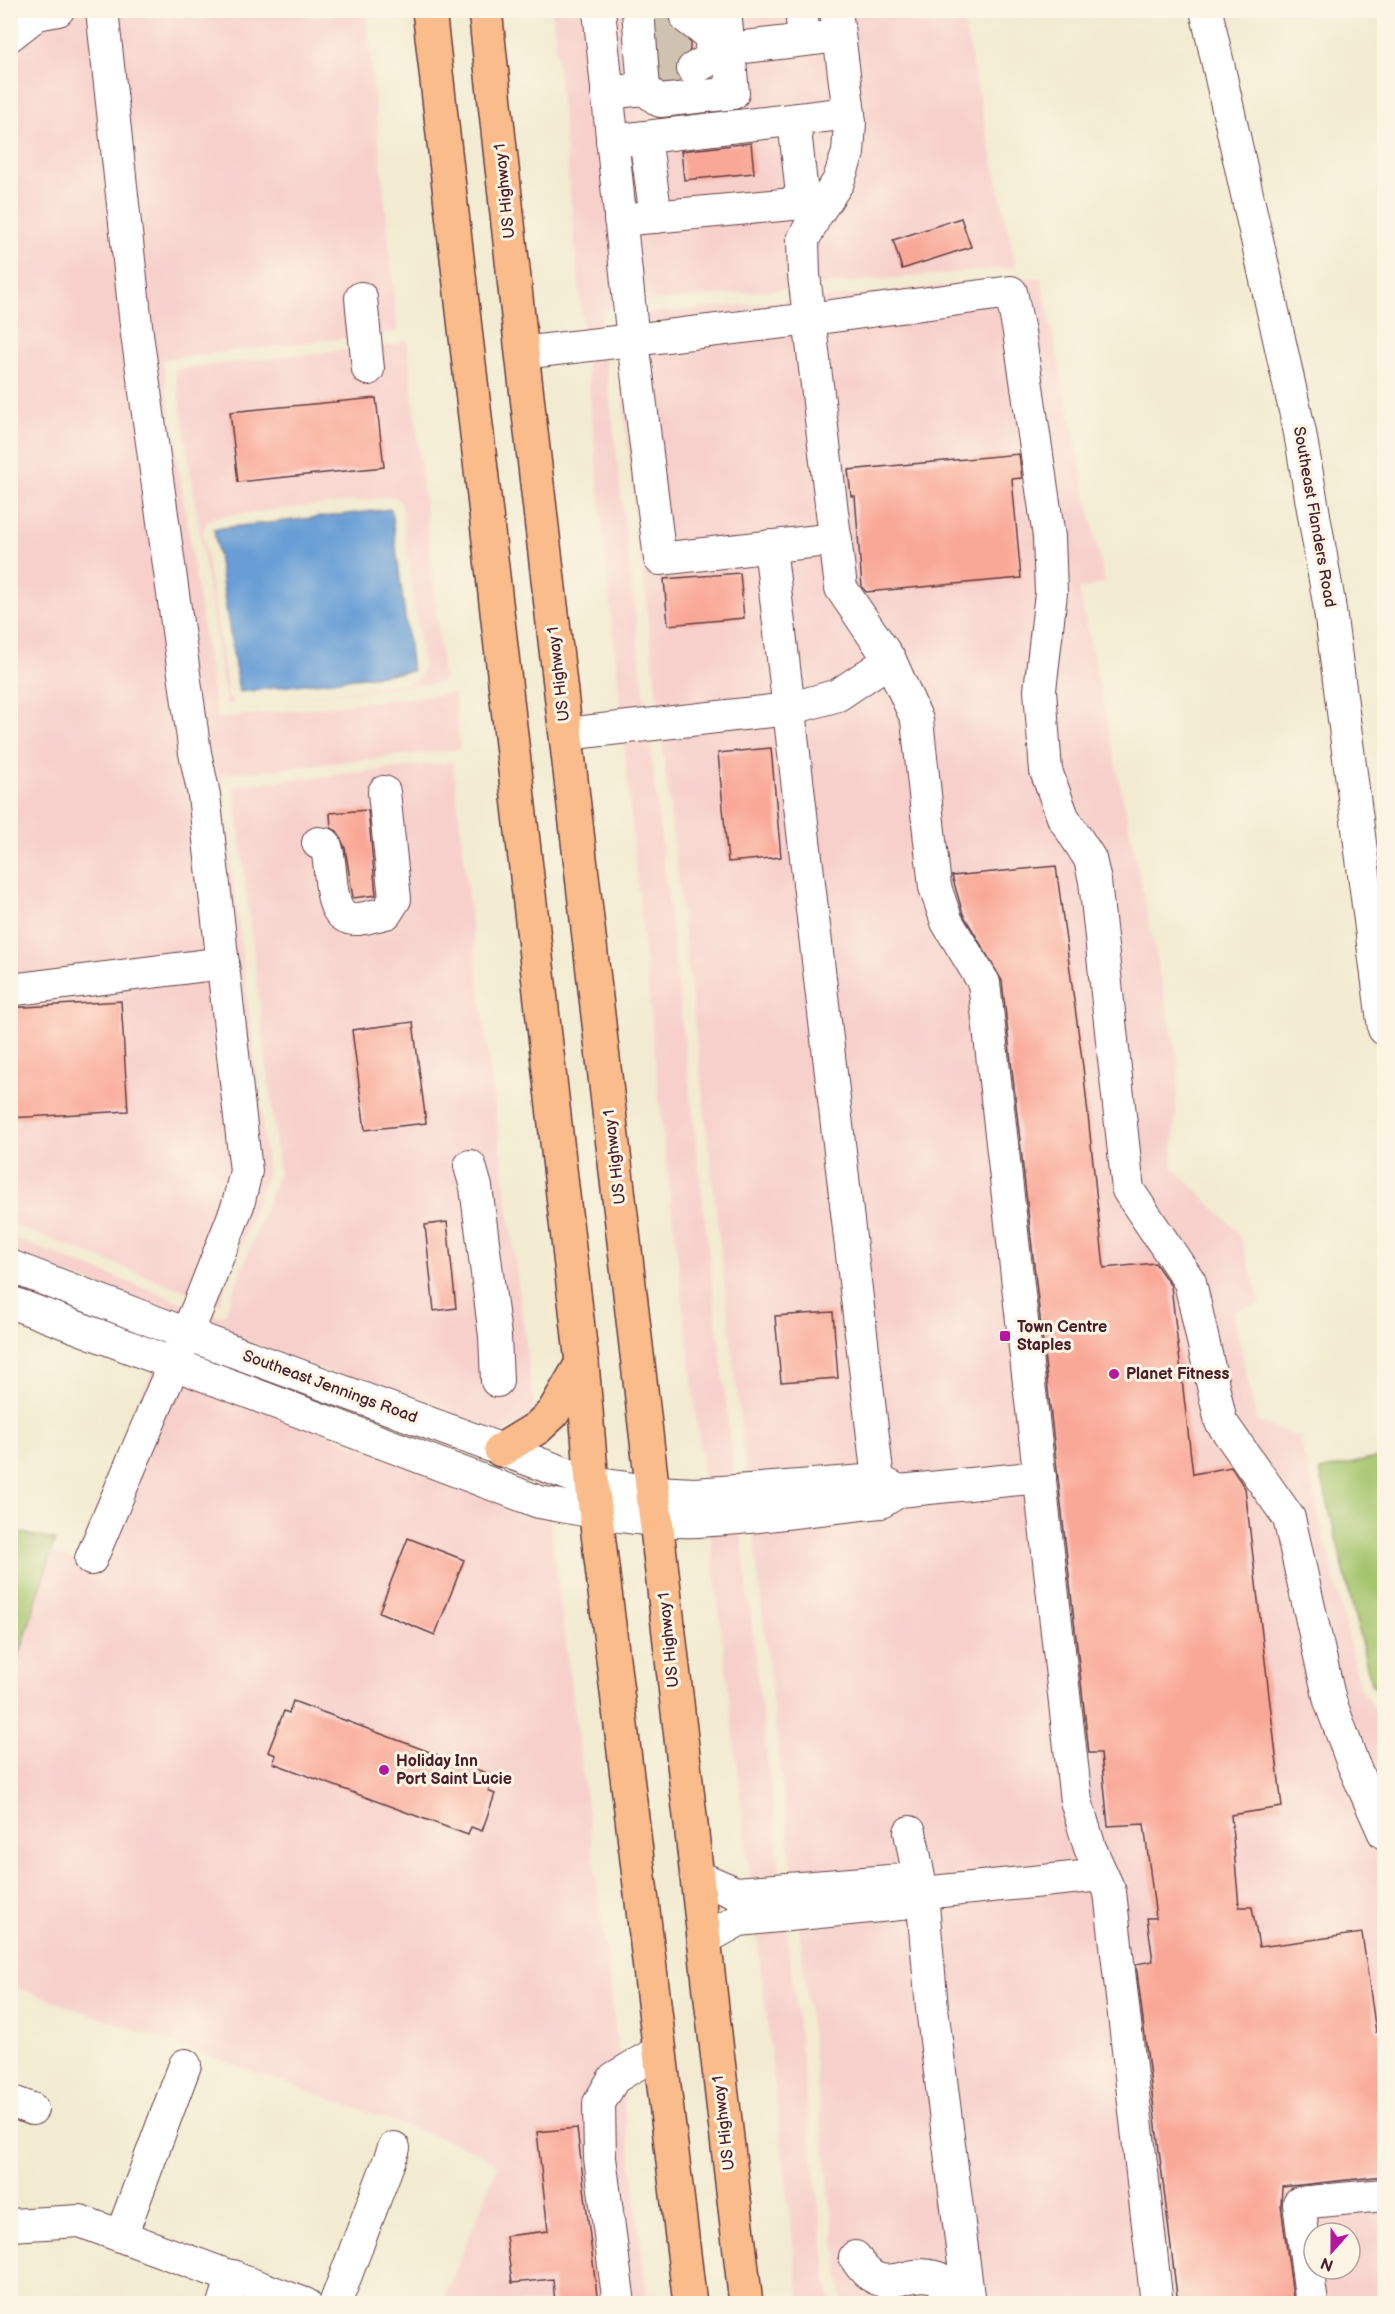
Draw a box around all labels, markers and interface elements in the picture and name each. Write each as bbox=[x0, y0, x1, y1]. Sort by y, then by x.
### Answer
street label: US Highway 1 bbox=[491, 143, 519, 239]
street label: Southeast Flanders Road bbox=[1289, 425, 1339, 609]
street label: US Highway 1 bbox=[544, 625, 574, 723]
street label: US Highway 1 bbox=[600, 1108, 630, 1206]
place label: Town Centre Staples bbox=[1017, 1318, 1107, 1355]
marker: Town Centre Staples bbox=[998, 1329, 1012, 1343]
street label: Southeast Jennings Road bbox=[240, 1347, 420, 1427]
place label: Planet Fitness bbox=[1126, 1365, 1229, 1384]
marker: Planet Fitness bbox=[1107, 1367, 1121, 1381]
street label: US Highway 1 bbox=[655, 1592, 683, 1688]
place label: Holiday Inn Port Saint Lucie bbox=[396, 1752, 512, 1789]
marker: Holiday Inn Port Saint Lucie bbox=[377, 1763, 391, 1777]
street label: US Highway 1 bbox=[709, 2074, 739, 2172]
north arrow bbox=[1302, 2221, 1362, 2281]
text: N bbox=[1318, 2253, 1336, 2275]

